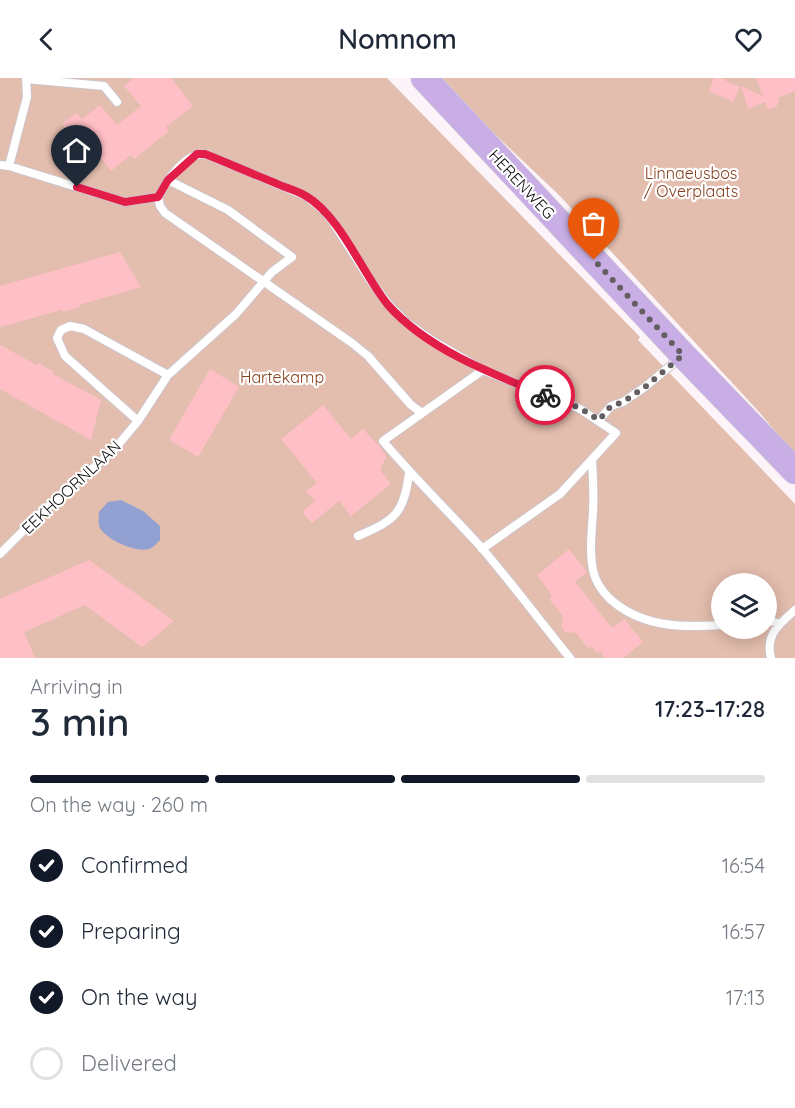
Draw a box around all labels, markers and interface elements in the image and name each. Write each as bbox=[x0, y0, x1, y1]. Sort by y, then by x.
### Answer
text: Nomnom bbox=[338, 22, 457, 56]
icon: back bbox=[30, 23, 63, 56]
icon: heart bbox=[732, 23, 765, 56]
pin bbox=[51, 125, 102, 187]
icon: home bbox=[60, 134, 93, 167]
street label: HERENWEG bbox=[485, 145, 559, 223]
park label: Linnaeusbos / Overplaats bbox=[644, 163, 738, 201]
pin bbox=[568, 198, 619, 260]
icon: bag bbox=[577, 207, 610, 240]
courier bbox=[515, 365, 575, 425]
park label: Hartekamp bbox=[240, 367, 324, 387]
icon: bike bbox=[529, 379, 562, 412]
street label: EEKHOORNLAAN bbox=[17, 436, 125, 538]
map controls bbox=[711, 573, 777, 639]
button: layers bbox=[711, 573, 777, 639]
text: Arriving in bbox=[30, 674, 123, 699]
text: 17:23–17:28 bbox=[655, 695, 765, 723]
text: 3 min bbox=[30, 697, 129, 746]
text: On the way · 260 m bbox=[30, 792, 208, 817]
icon: check bbox=[30, 849, 63, 882]
text: Confirmed bbox=[81, 851, 188, 879]
text: 16:54 bbox=[722, 853, 765, 878]
icon: check bbox=[30, 915, 63, 948]
text: Preparing bbox=[81, 917, 181, 945]
text: 16:57 bbox=[722, 919, 765, 944]
icon: check bbox=[30, 981, 63, 1014]
text: On the way bbox=[81, 983, 197, 1011]
text: 17:13 bbox=[726, 985, 765, 1010]
text: Delivered bbox=[81, 1049, 177, 1077]

